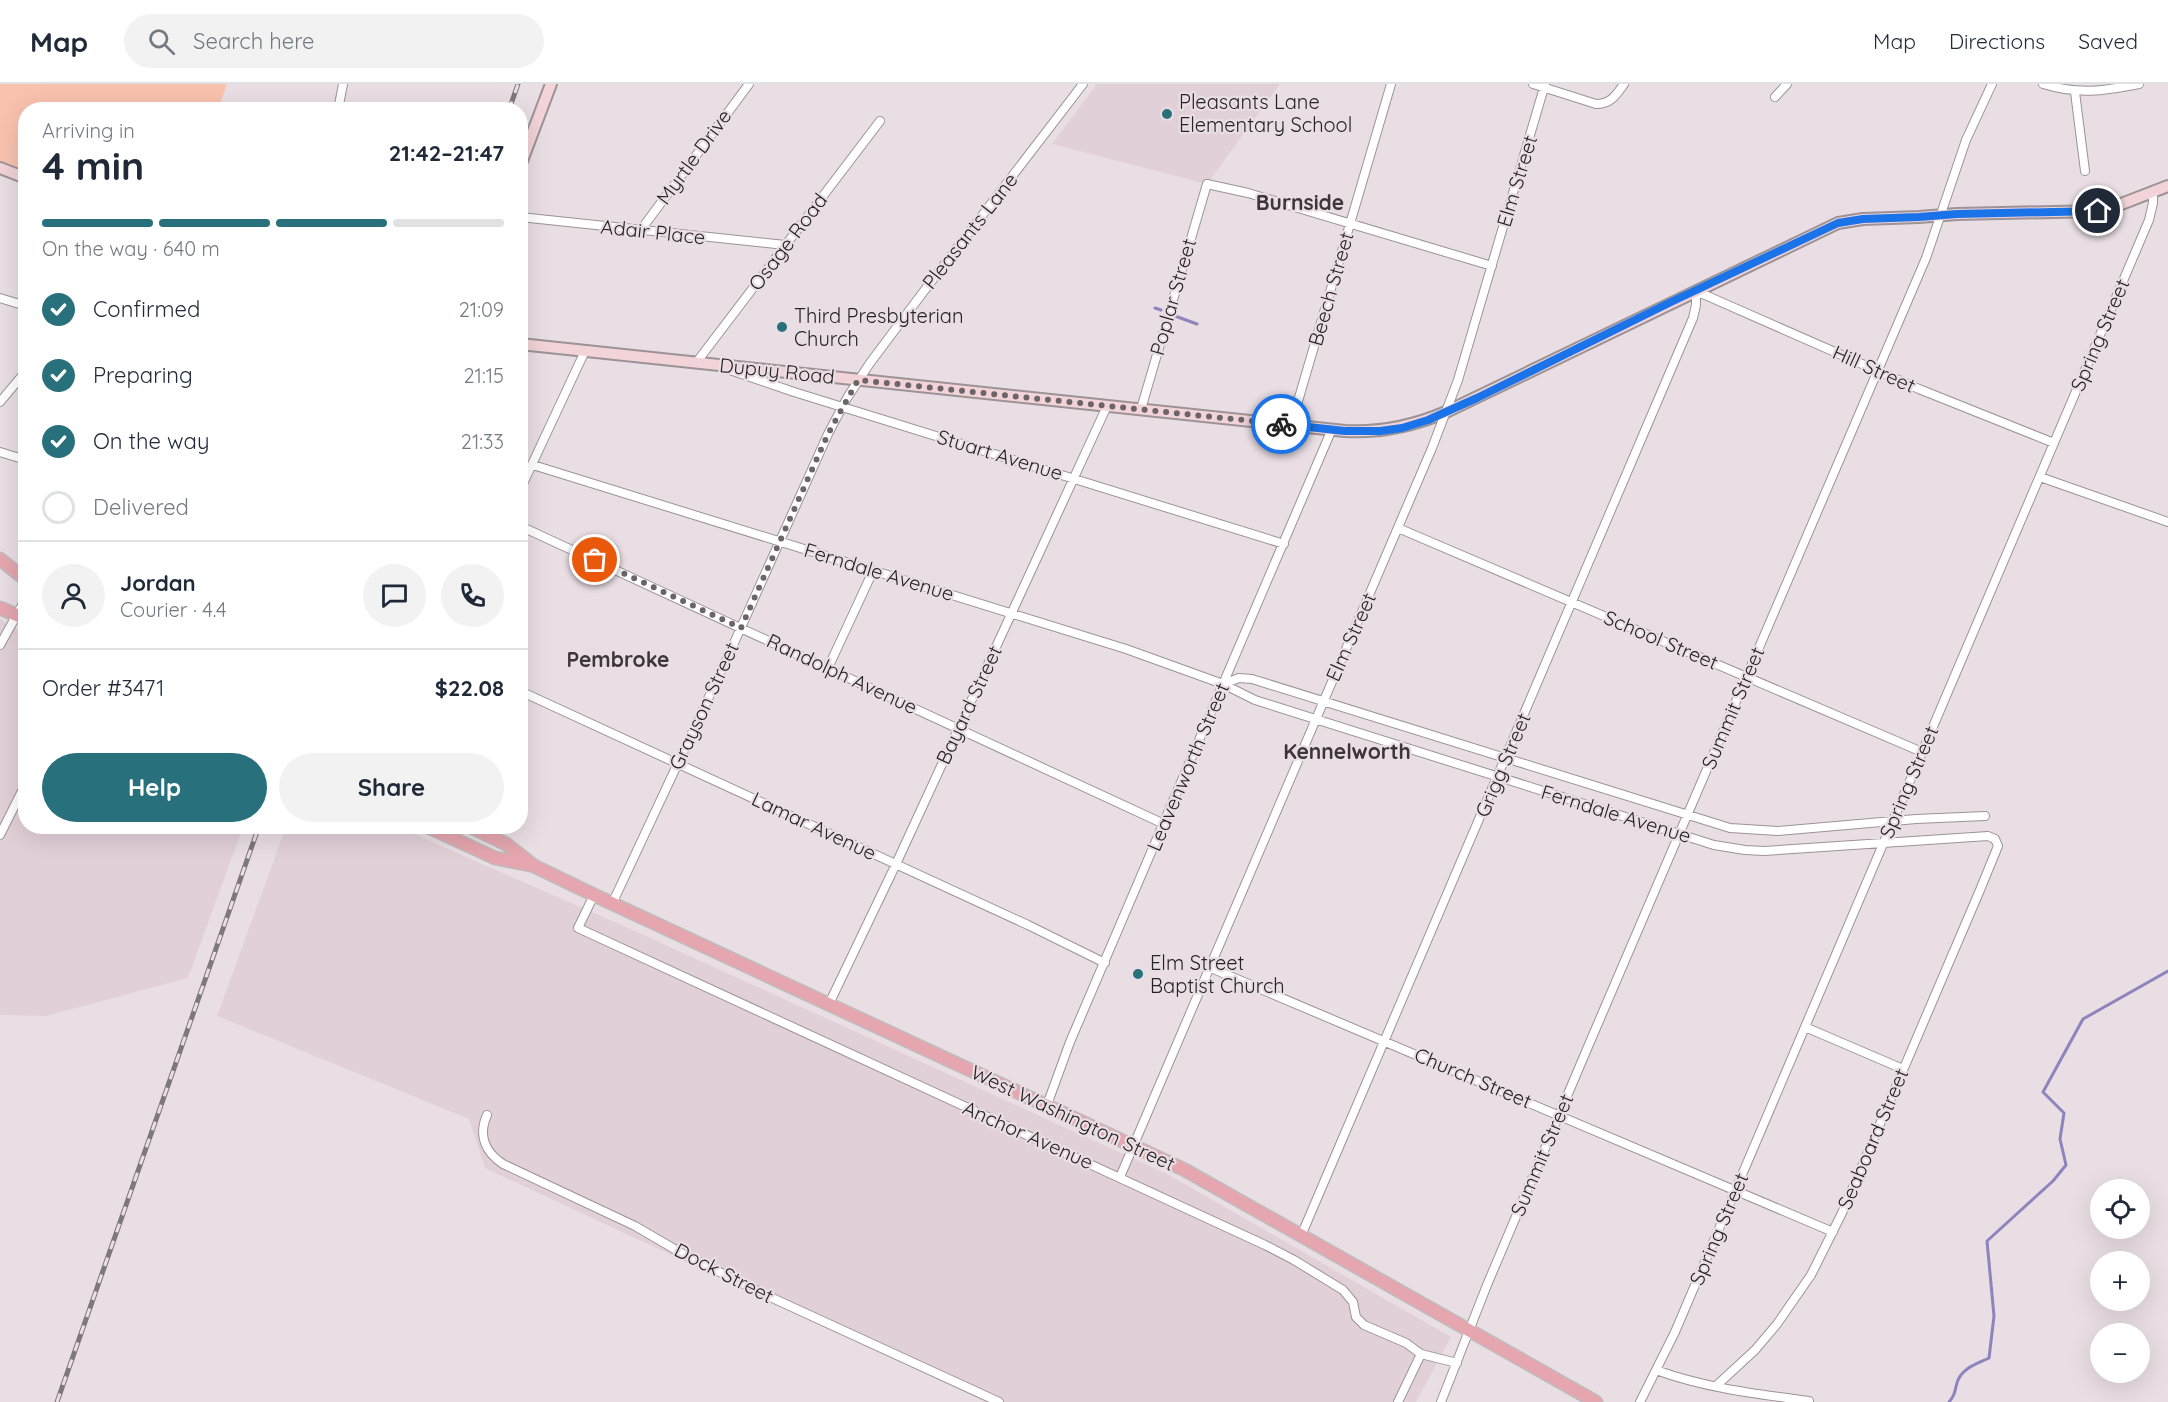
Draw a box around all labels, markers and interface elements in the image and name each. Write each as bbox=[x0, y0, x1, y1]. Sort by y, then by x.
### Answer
search box bbox=[124, 14, 544, 68]
text: Map bbox=[30, 24, 88, 59]
icon: search bbox=[145, 25, 178, 58]
text: Search here bbox=[193, 27, 315, 55]
text: Map bbox=[1873, 28, 1916, 54]
text: Directions bbox=[1949, 28, 2045, 54]
text: Saved bbox=[2078, 28, 2138, 54]
place label: Pleasants Lane Elementary School bbox=[1179, 89, 1352, 137]
street label: Myrtle Drive bbox=[651, 104, 737, 209]
marker: Pleasants Lane Elementary School bbox=[1160, 107, 1174, 121]
text: Arriving in bbox=[42, 118, 135, 143]
street label: Elm Street bbox=[1491, 132, 1542, 230]
text: 21:42–21:47 bbox=[389, 139, 504, 167]
text: 4 min bbox=[42, 141, 144, 190]
street label: Pleasants Lane bbox=[916, 168, 1023, 294]
pin bbox=[2072, 185, 2123, 236]
street label: Osage Road bbox=[743, 188, 832, 295]
district label: Burnside bbox=[1256, 189, 1344, 215]
icon: home bbox=[2081, 194, 2114, 227]
street label: Adair Place bbox=[600, 214, 707, 249]
street label: Beech Street bbox=[1302, 229, 1359, 349]
street label: Poplar Street bbox=[1144, 235, 1201, 358]
text: On the way · 640 m bbox=[42, 236, 220, 261]
street label: Spring Street bbox=[2065, 275, 2134, 395]
icon: check bbox=[42, 293, 75, 326]
text: Confirmed bbox=[93, 295, 200, 323]
text: 21:09 bbox=[459, 297, 504, 322]
place label: Third Presbyterian Church bbox=[794, 303, 964, 351]
marker: Third Presbyterian Church bbox=[775, 320, 789, 334]
street label: Hill Street bbox=[1829, 339, 1920, 398]
street label: Dupuy Road bbox=[718, 352, 836, 389]
icon: check bbox=[42, 359, 75, 392]
text: Preparing bbox=[93, 361, 193, 389]
text: 21:15 bbox=[463, 363, 504, 388]
courier bbox=[1251, 394, 1311, 454]
icon: bike bbox=[1265, 408, 1298, 441]
street label: Stuart Avenue bbox=[934, 424, 1066, 485]
icon: check bbox=[42, 425, 75, 458]
text: On the way bbox=[93, 427, 209, 455]
text: 21:33 bbox=[461, 429, 504, 454]
text: Delivered bbox=[93, 493, 189, 521]
pin bbox=[569, 534, 620, 585]
street label: Ferndale Avenue bbox=[801, 537, 957, 606]
icon: bag bbox=[578, 543, 611, 576]
button: person bbox=[42, 564, 105, 627]
button: chat bbox=[363, 564, 426, 627]
button: phone bbox=[441, 564, 504, 627]
text: Jordan bbox=[120, 569, 196, 597]
street label: Elm Street bbox=[1320, 588, 1381, 685]
text: Courier · 4.4 bbox=[120, 597, 226, 622]
street label: School Street bbox=[1600, 604, 1722, 675]
street label: Randolph Avenue bbox=[763, 628, 921, 719]
street label: Grayson Street bbox=[663, 638, 744, 774]
street label: Bayard Street bbox=[930, 641, 1007, 768]
street label: Summit Street bbox=[1696, 643, 1770, 773]
district label: Pembroke bbox=[566, 646, 670, 672]
text: Order #3471 bbox=[42, 674, 164, 702]
text: $22.08 bbox=[435, 674, 504, 702]
street label: Leavenworth Street bbox=[1141, 679, 1234, 855]
street label: Grigg Street bbox=[1469, 709, 1536, 821]
street label: Spring Street bbox=[1874, 722, 1943, 842]
district label: Kennelworth bbox=[1283, 738, 1411, 764]
button: Help bbox=[42, 753, 267, 822]
button: Share bbox=[279, 753, 504, 822]
street label: Ferndale Avenue bbox=[1538, 779, 1694, 848]
street label: Lamar Avenue bbox=[748, 786, 881, 865]
place label: Elm Street Baptist Church bbox=[1150, 950, 1285, 998]
marker: Elm Street Baptist Church bbox=[1131, 967, 1145, 981]
street label: Church Street bbox=[1411, 1042, 1536, 1114]
street label: West Washington Street bbox=[967, 1059, 1180, 1176]
street label: Seaboard Street bbox=[1832, 1064, 1914, 1213]
street label: Summit Street bbox=[1505, 1090, 1579, 1220]
street label: Anchor Avenue bbox=[959, 1095, 1097, 1174]
street label: Spring Street bbox=[1684, 1169, 1753, 1289]
map controls bbox=[2090, 1179, 2150, 1383]
button: locate bbox=[2090, 1179, 2150, 1239]
street label: Dock Street bbox=[671, 1237, 778, 1308]
button: + bbox=[2090, 1251, 2150, 1311]
button: − bbox=[2090, 1323, 2150, 1383]

